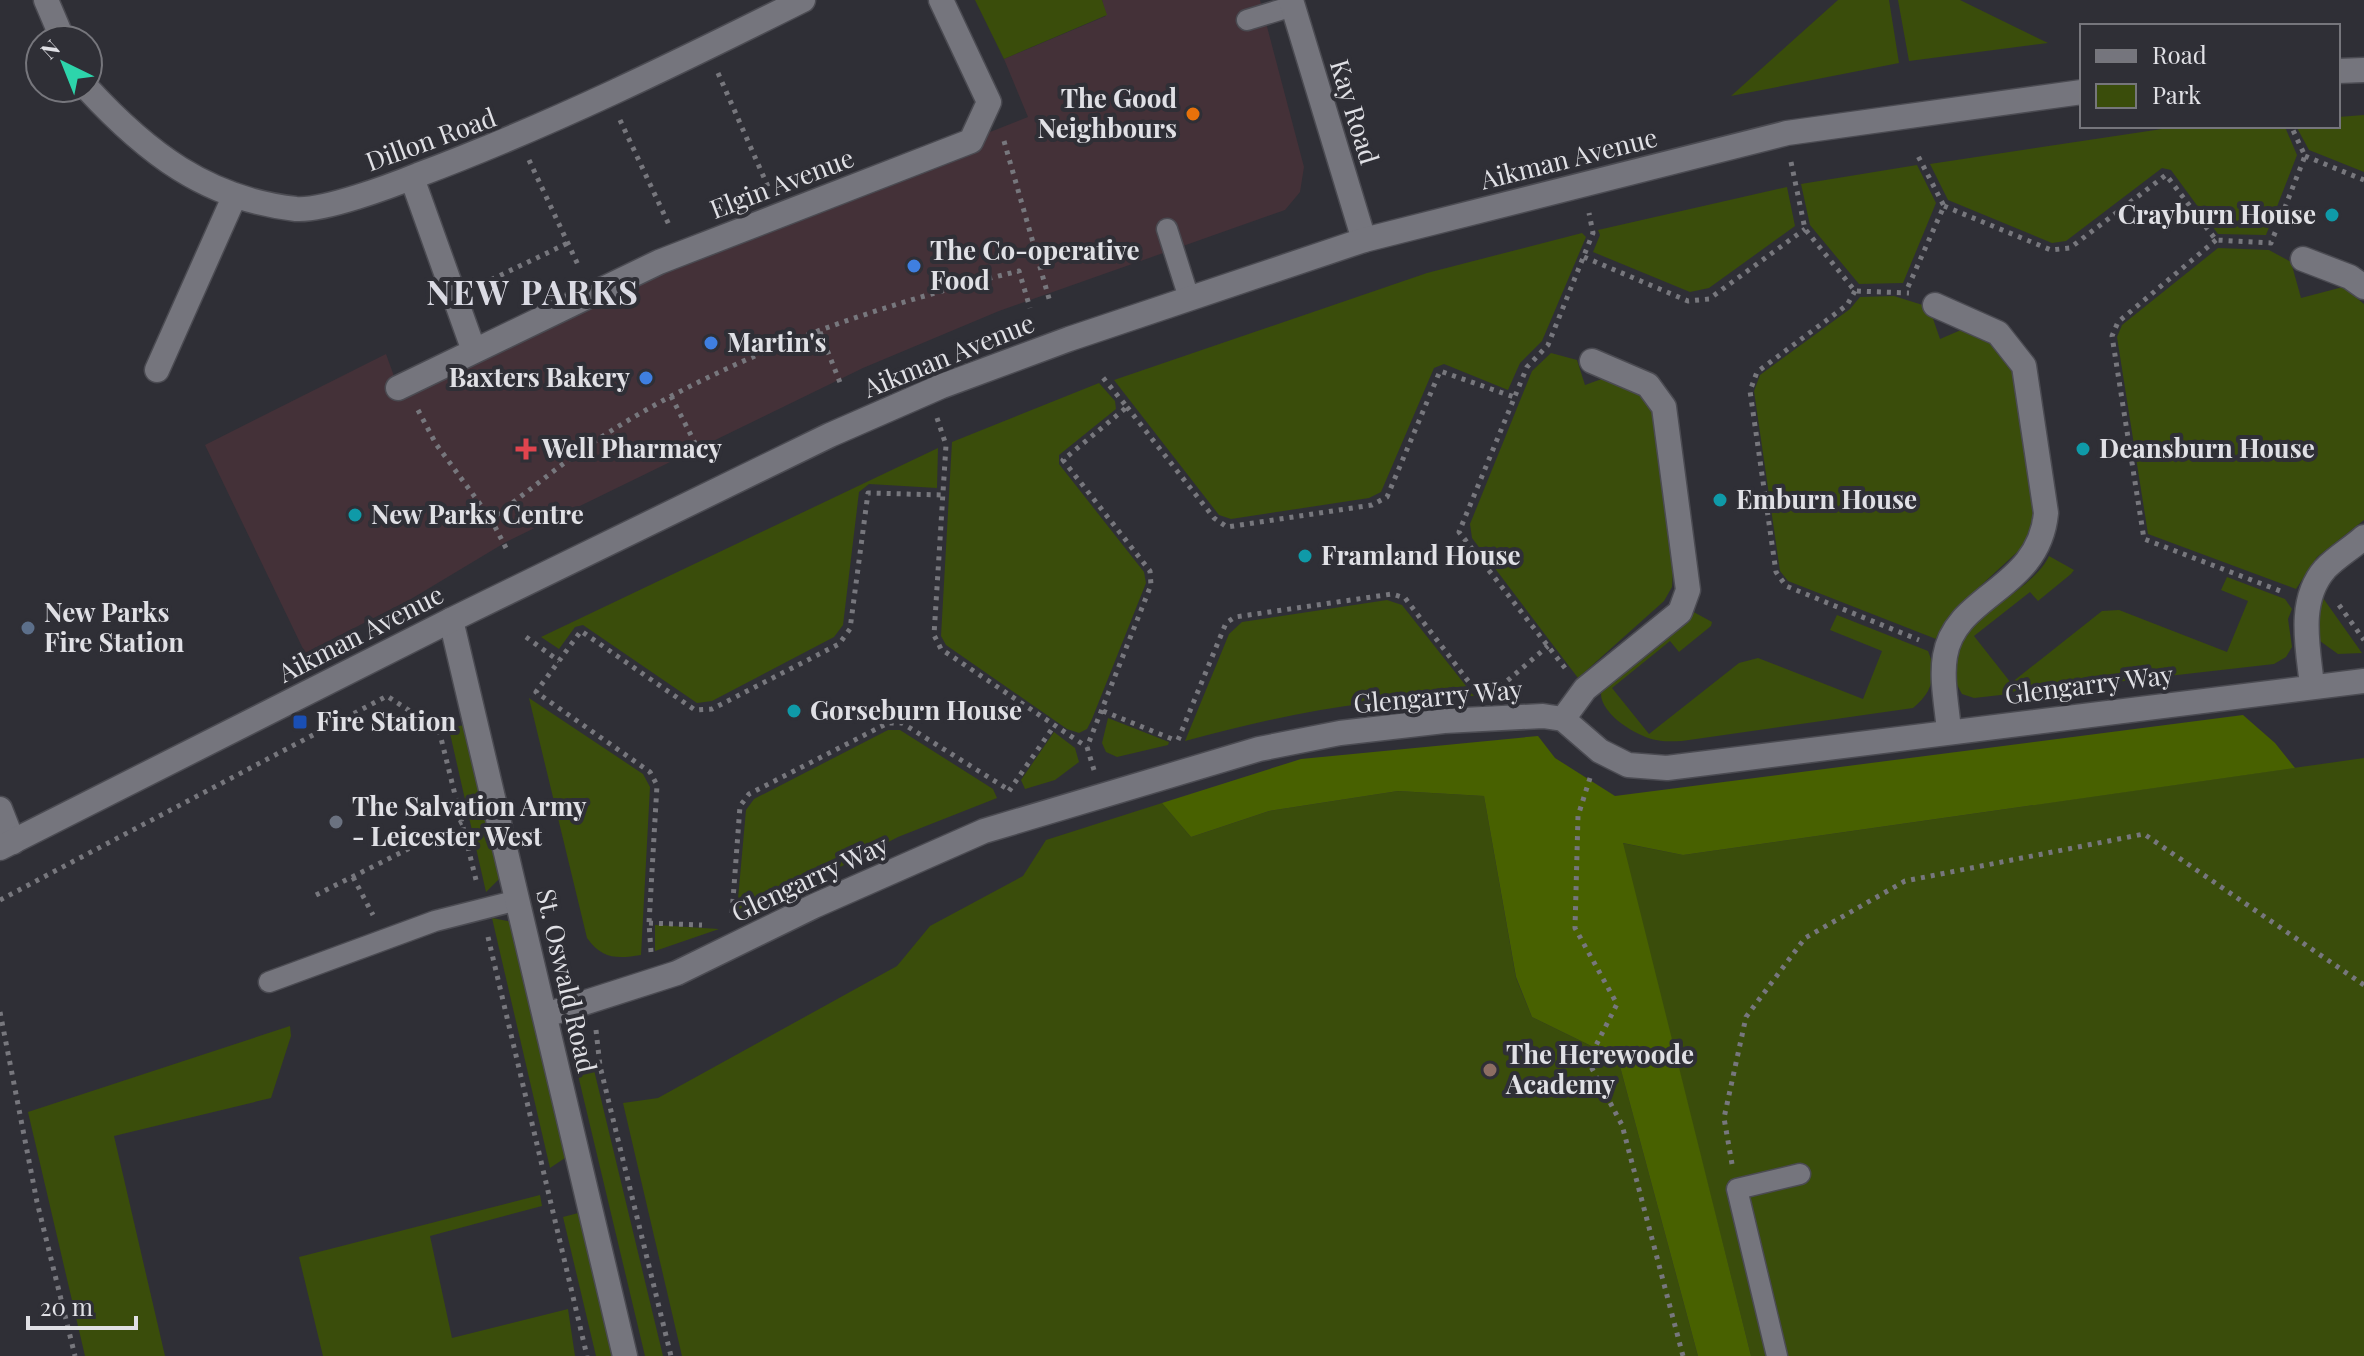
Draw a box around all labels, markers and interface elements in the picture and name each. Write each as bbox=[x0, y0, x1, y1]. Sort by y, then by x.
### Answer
north arrow bbox=[24, 24, 104, 104]
legend bbox=[2080, 24, 2340, 128]
text: N bbox=[34, 32, 66, 65]
text: Road bbox=[2152, 38, 2207, 70]
street label: Kay Road bbox=[1323, 55, 1388, 168]
text: Park bbox=[2152, 78, 2202, 110]
place label: The Good Neighbours bbox=[1037, 80, 1177, 145]
street label: Dillon Road bbox=[360, 99, 501, 178]
marker: The Good Neighbours bbox=[1184, 105, 1202, 123]
street label: Aikman Avenue bbox=[1476, 119, 1661, 197]
street label: Elgin Avenue bbox=[704, 139, 858, 226]
place label: Crayburn House bbox=[2118, 196, 2316, 231]
marker: Crayburn House bbox=[2323, 206, 2341, 224]
place label: The Co-operative Food bbox=[930, 232, 1140, 297]
marker: The Co-operative Food bbox=[905, 257, 923, 275]
district label: NEW PARKS bbox=[426, 268, 640, 314]
street label: Aikman Avenue bbox=[857, 304, 1039, 405]
place label: Martin's bbox=[727, 324, 826, 359]
marker: Martin's bbox=[702, 334, 720, 352]
place label: Baxters Bakery bbox=[449, 359, 630, 394]
marker: Baxters Bakery bbox=[637, 369, 655, 387]
place label: Well Pharmacy bbox=[541, 430, 722, 465]
place label: Deansburn House bbox=[2099, 430, 2315, 465]
marker: Well Pharmacy bbox=[517, 440, 535, 458]
marker: Deansburn House bbox=[2074, 440, 2092, 458]
place label: Emburn House bbox=[1736, 481, 1917, 516]
marker: Emburn House bbox=[1711, 491, 1729, 509]
place label: New Parks Centre bbox=[371, 496, 584, 531]
marker: New Parks Centre bbox=[346, 506, 364, 524]
place label: Framland House bbox=[1321, 537, 1521, 572]
marker: Framland House bbox=[1296, 547, 1314, 565]
street label: Aikman Avenue bbox=[271, 576, 449, 690]
place label: New Parks Fire Station bbox=[44, 594, 184, 659]
marker: New Parks Fire Station bbox=[19, 619, 37, 637]
street label: Glengarry Way bbox=[2003, 656, 2175, 711]
street label: Glengarry Way bbox=[1352, 671, 1524, 720]
place label: Gorseburn House bbox=[810, 692, 1022, 727]
marker: Gorseburn House bbox=[785, 702, 803, 720]
place label: Fire Station bbox=[316, 703, 456, 738]
marker: Fire Station bbox=[291, 713, 309, 731]
place label: The Salvation Army - Leicester West bbox=[352, 788, 587, 853]
marker: The Salvation Army - Leicester West bbox=[327, 813, 345, 831]
street label: Glengarry Way bbox=[725, 826, 894, 929]
street label: St. Oswald Road bbox=[529, 885, 606, 1076]
place label: The Herewoode Academy bbox=[1505, 1036, 1694, 1101]
marker: The Herewoode Academy bbox=[1481, 1061, 1499, 1079]
scale bar bbox=[28, 1280, 136, 1330]
text: 20 m bbox=[40, 1290, 93, 1322]

